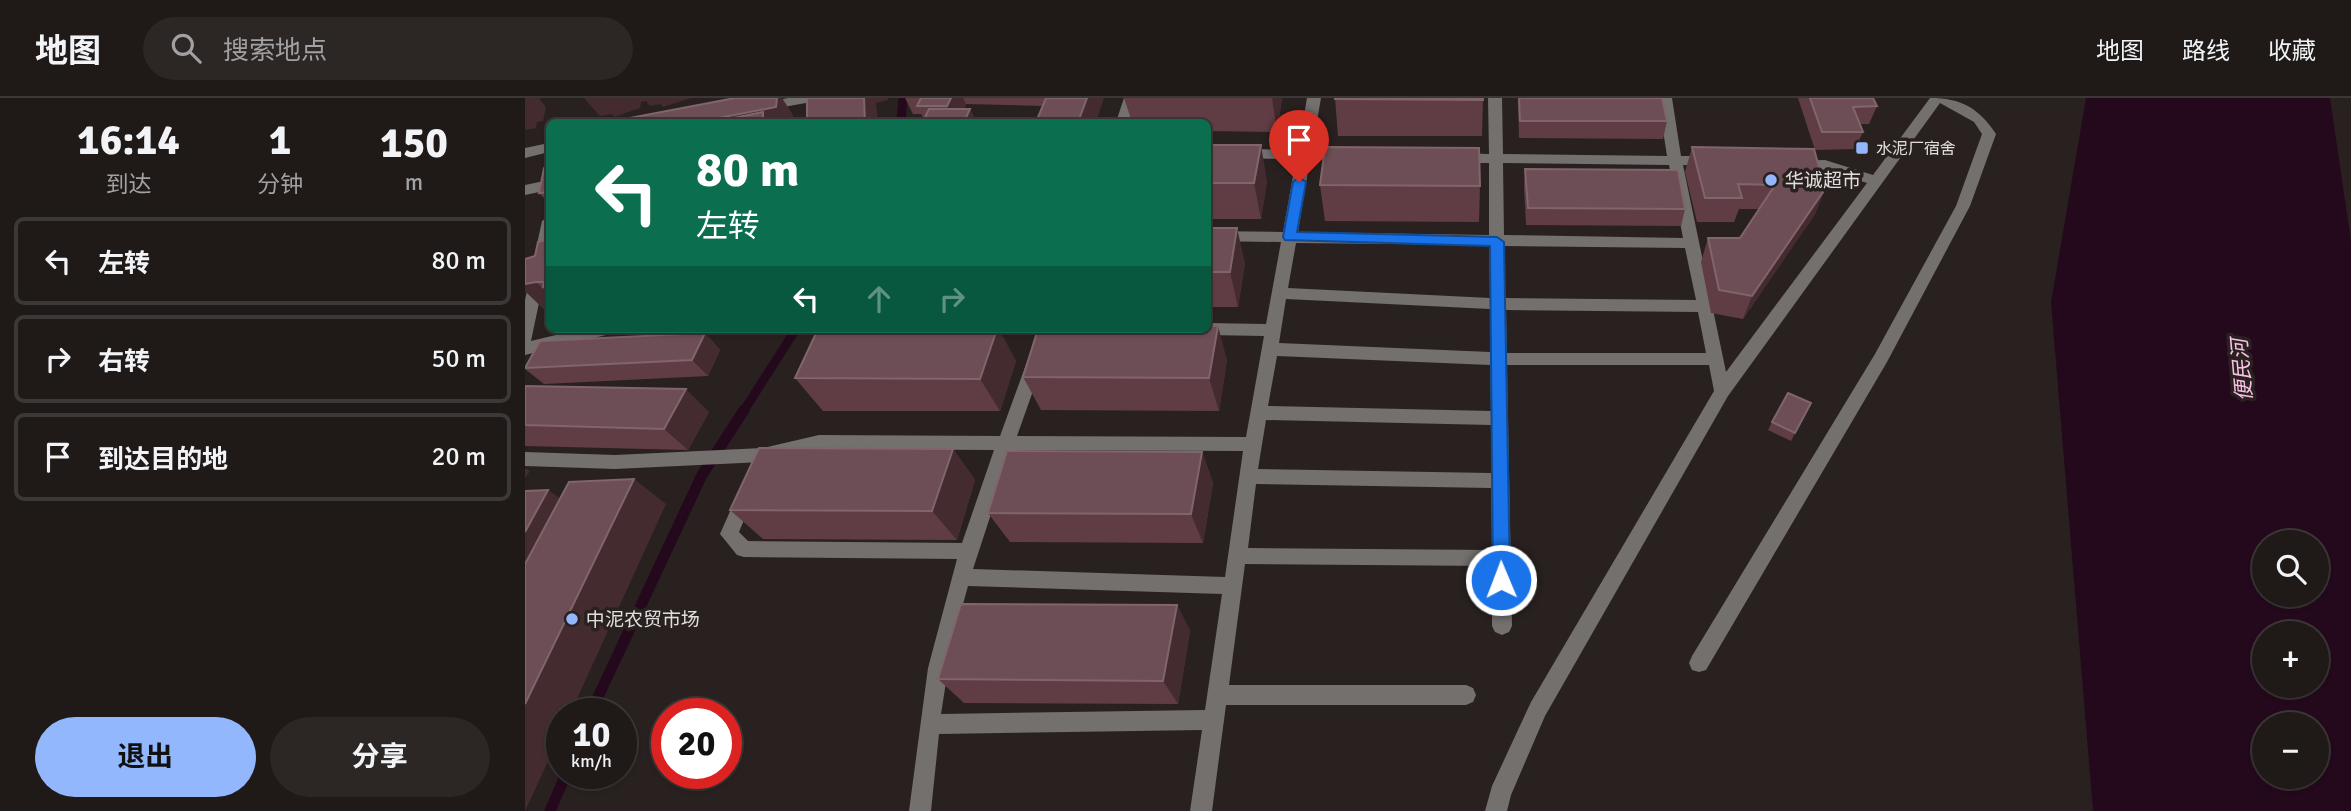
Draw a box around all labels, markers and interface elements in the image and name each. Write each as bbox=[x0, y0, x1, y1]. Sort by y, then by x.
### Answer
search box bbox=[143, 17, 633, 80]
icon: search bbox=[167, 29, 205, 67]
text: 地图 bbox=[35, 31, 101, 72]
text: 搜索地点 bbox=[223, 35, 327, 67]
text: 地图 bbox=[2096, 36, 2144, 66]
text: 路线 bbox=[2182, 36, 2230, 66]
text: 收藏 bbox=[2268, 36, 2316, 66]
pin bbox=[1269, 110, 1329, 182]
text: 16:14 bbox=[77, 115, 180, 166]
text: 1 bbox=[269, 115, 291, 166]
text: 150 bbox=[380, 118, 448, 169]
icon: arrive bbox=[1280, 121, 1318, 159]
place label: 水泥厂宿舍 bbox=[1876, 139, 1956, 159]
text: 80 m bbox=[696, 140, 799, 200]
marker: 水泥厂宿舍 bbox=[1854, 140, 1870, 156]
icon: left bbox=[581, 147, 672, 238]
text: m bbox=[405, 168, 423, 197]
place label: 华诚超市 bbox=[1785, 169, 1861, 193]
text: 到达 bbox=[106, 170, 152, 199]
text: 分钟 bbox=[257, 170, 303, 199]
marker: 华诚超市 bbox=[1763, 172, 1779, 188]
text: 左转 bbox=[696, 207, 760, 246]
icon: left bbox=[39, 242, 77, 280]
text: 80 m bbox=[431, 245, 486, 277]
text: 左转 bbox=[98, 248, 150, 280]
icon: left bbox=[787, 280, 825, 318]
icon: ahead bbox=[860, 280, 898, 318]
icon: right bbox=[933, 280, 971, 318]
water label: 便民河 bbox=[2226, 334, 2258, 403]
icon: right bbox=[39, 340, 77, 378]
text: 50 m bbox=[431, 343, 486, 375]
text: 右转 bbox=[98, 346, 150, 378]
icon: arrive bbox=[39, 438, 77, 476]
text: 20 m bbox=[431, 441, 486, 473]
text: 到达目的地 bbox=[98, 444, 228, 476]
map controls bbox=[2252, 530, 2329, 789]
button: search bbox=[2252, 530, 2329, 607]
position arrow bbox=[1464, 543, 1538, 617]
place label: 中泥农贸市场 bbox=[586, 608, 700, 632]
marker: 中泥农贸市场 bbox=[564, 611, 580, 627]
button: + bbox=[2252, 621, 2329, 698]
speed limit sign: 20 bbox=[651, 698, 742, 789]
button: − bbox=[2252, 712, 2329, 789]
text: 10 bbox=[573, 713, 610, 756]
button: 退出 bbox=[35, 717, 256, 797]
button: 分享 bbox=[270, 717, 490, 797]
text: km/h bbox=[571, 750, 612, 772]

